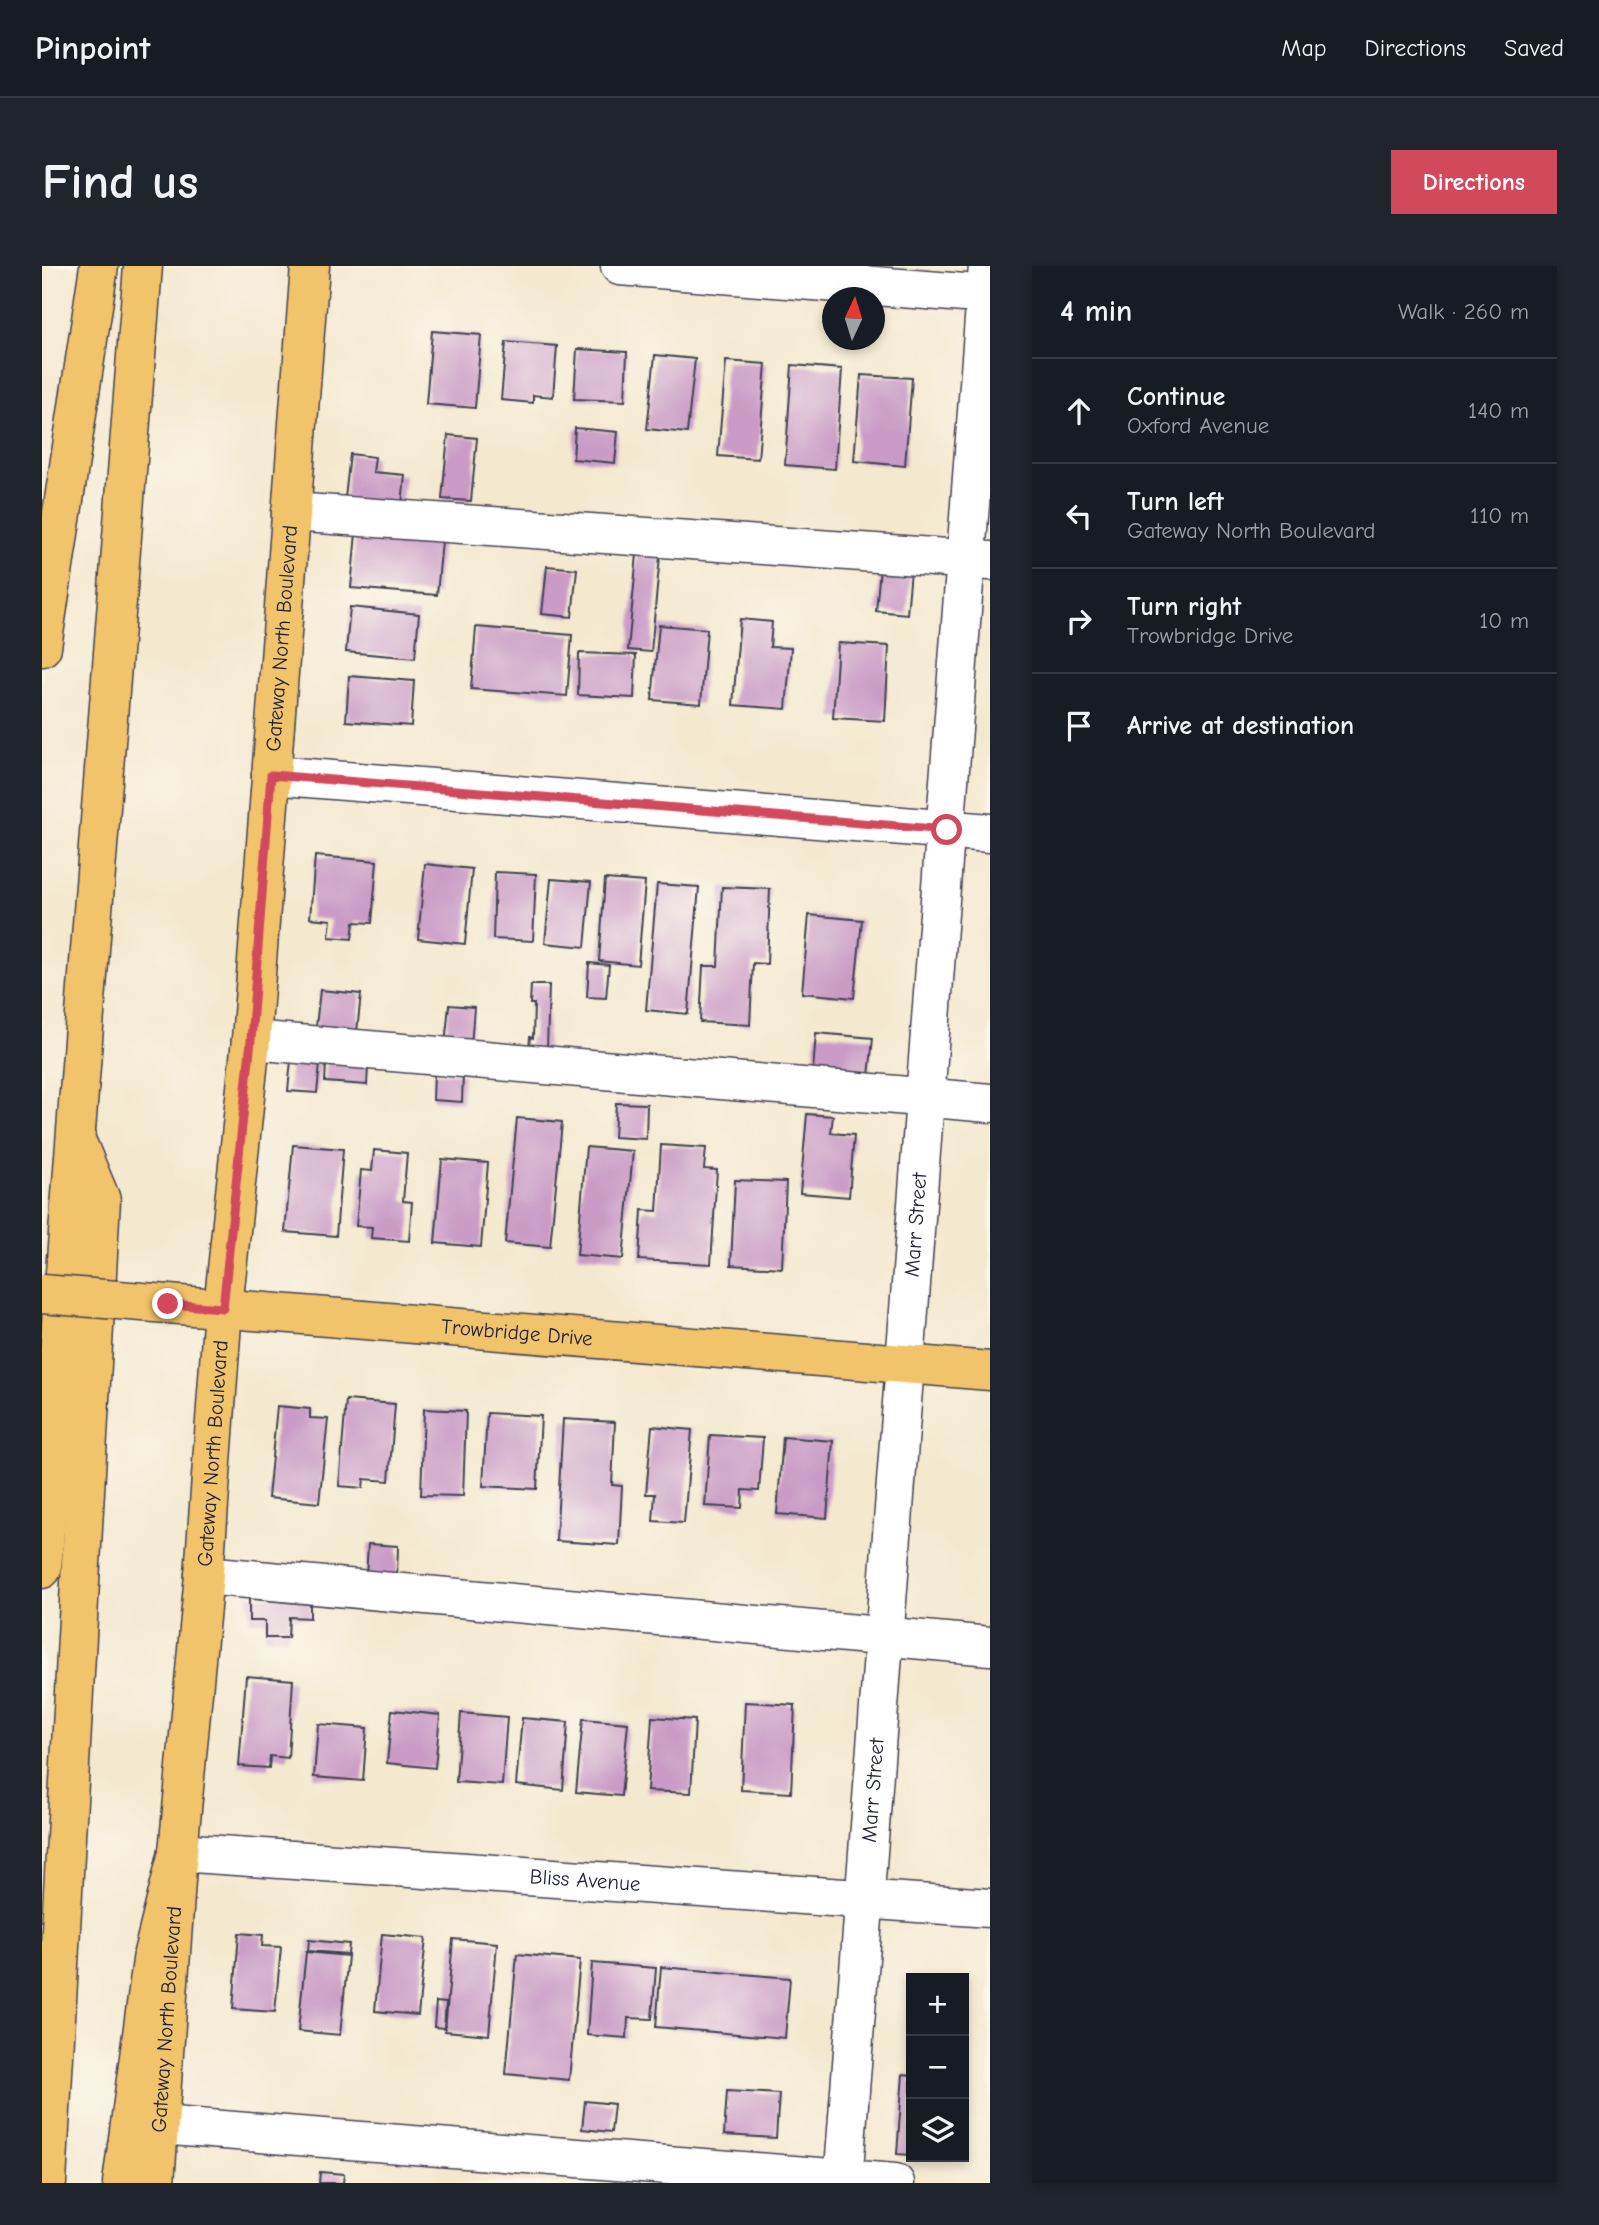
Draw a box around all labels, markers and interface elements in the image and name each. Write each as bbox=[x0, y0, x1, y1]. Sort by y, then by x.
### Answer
text: Pinpoint bbox=[35, 29, 150, 67]
text: Map bbox=[1281, 34, 1327, 62]
text: Directions bbox=[1365, 34, 1466, 62]
text: Saved bbox=[1504, 34, 1564, 62]
button: Directions bbox=[1391, 150, 1557, 214]
text: Find us bbox=[42, 154, 198, 210]
north arrow bbox=[822, 287, 885, 350]
text: 4 min bbox=[1060, 294, 1132, 329]
text: Walk · 260 m bbox=[1398, 298, 1529, 325]
text: Continue bbox=[1127, 382, 1225, 412]
icon: ahead bbox=[1060, 392, 1098, 430]
text: 140 m bbox=[1468, 397, 1529, 424]
text: Oxford Avenue bbox=[1127, 412, 1269, 439]
text: Turn left bbox=[1127, 487, 1224, 517]
icon: left bbox=[1060, 497, 1098, 535]
text: 110 m bbox=[1470, 502, 1529, 529]
text: Gateway North Boulevard bbox=[1127, 517, 1375, 544]
street label: Gateway North Boulevard bbox=[261, 524, 302, 752]
text: Turn right bbox=[1127, 592, 1241, 622]
icon: right bbox=[1060, 602, 1098, 640]
text: 10 m bbox=[1479, 607, 1529, 634]
text: Trowbridge Drive bbox=[1127, 622, 1293, 649]
icon: arrive bbox=[1060, 707, 1098, 745]
text: Arrive at destination bbox=[1127, 711, 1354, 741]
route start bbox=[931, 814, 962, 845]
street label: Marr Street bbox=[900, 1171, 931, 1278]
route end bbox=[152, 1288, 183, 1319]
street label: Trowbridge Drive bbox=[440, 1314, 594, 1351]
street label: Gateway North Boulevard bbox=[193, 1339, 233, 1567]
street label: Marr Street bbox=[857, 1736, 889, 1843]
street label: Bliss Avenue bbox=[529, 1864, 641, 1896]
street label: Gateway North Boulevard bbox=[147, 1905, 186, 2133]
map controls bbox=[906, 1973, 969, 2162]
button: + bbox=[906, 1973, 969, 2036]
button: − bbox=[906, 2036, 969, 2099]
button: layers bbox=[906, 2099, 969, 2162]

